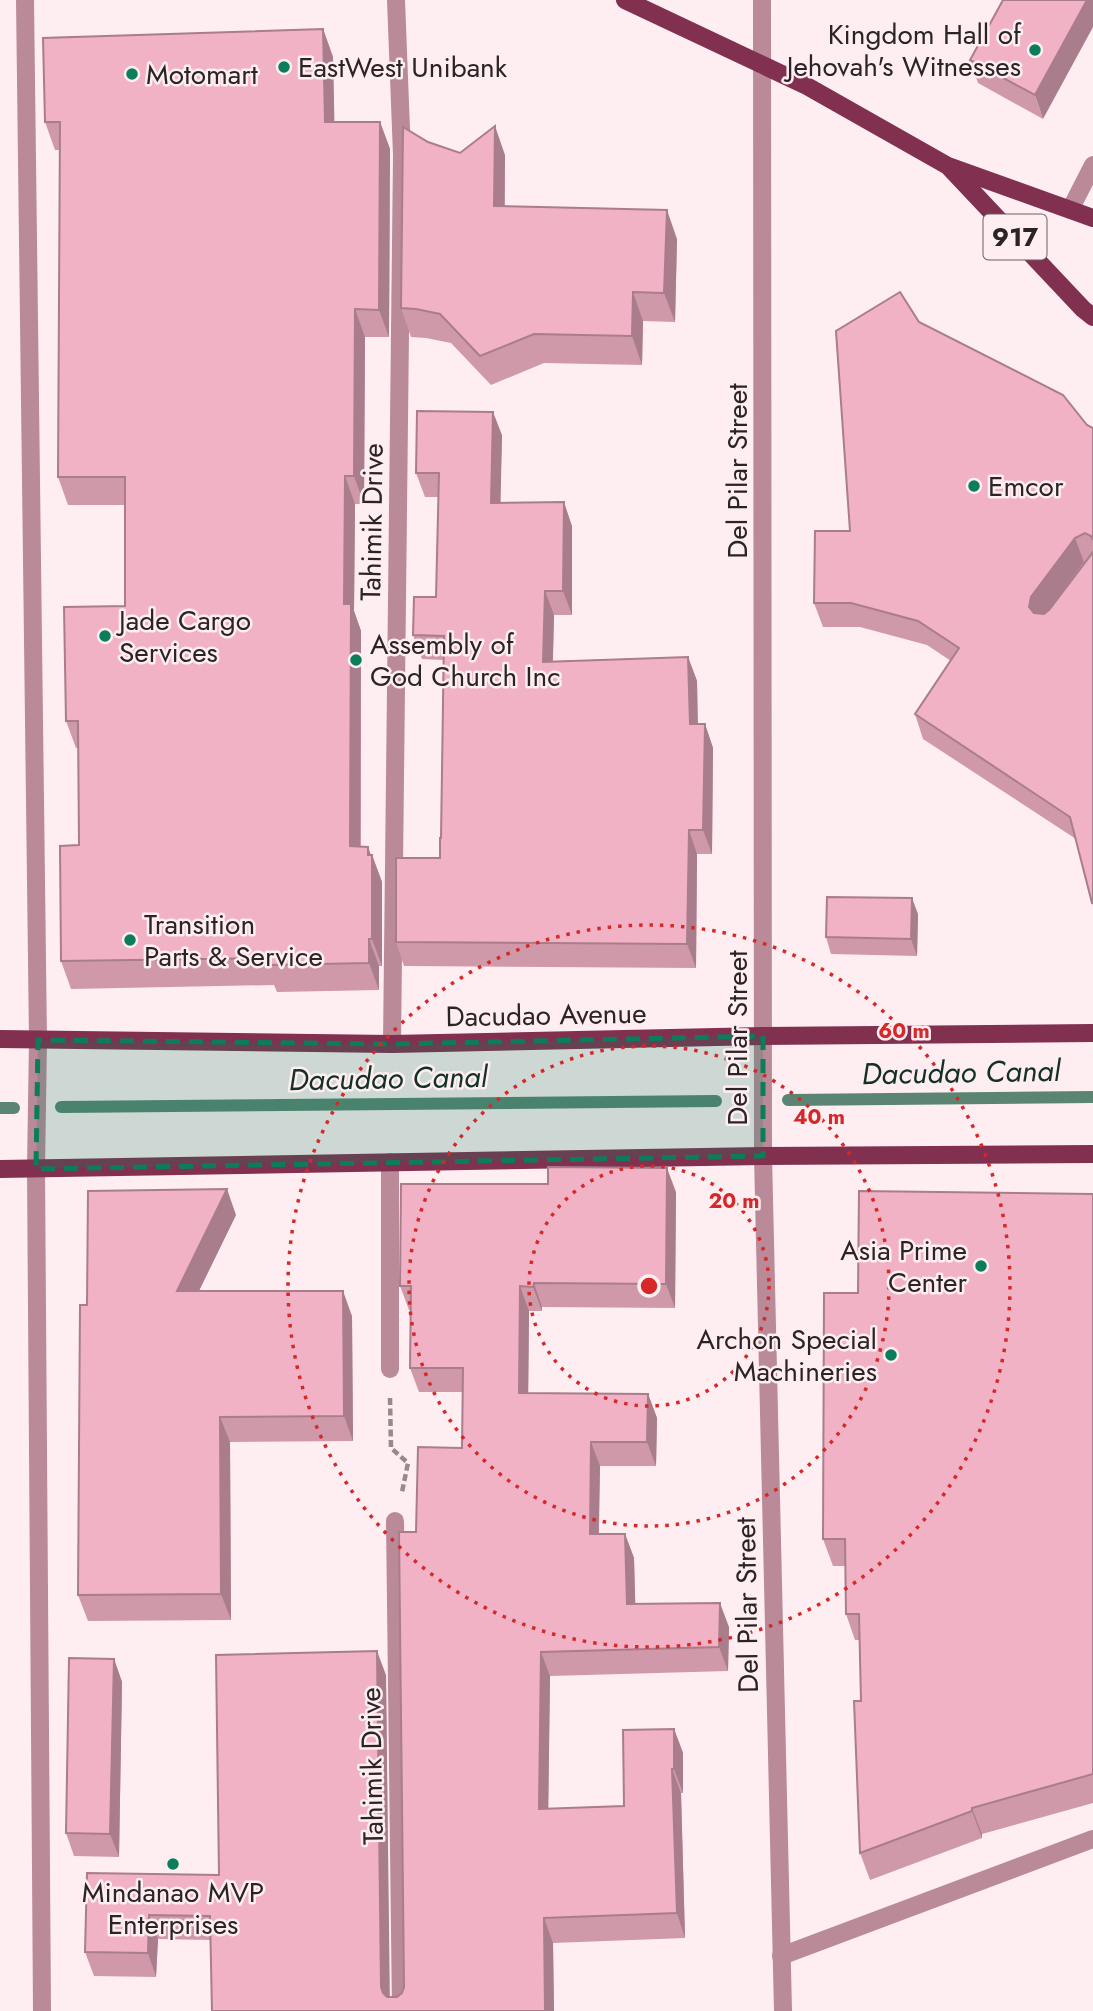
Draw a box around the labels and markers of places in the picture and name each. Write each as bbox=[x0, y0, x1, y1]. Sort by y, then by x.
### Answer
place label: Kingdom Hall of Jehovah's Witnesses bbox=[783, 14, 1022, 87]
marker: Kingdom Hall of Jehovah's Witnesses bbox=[1027, 42, 1043, 58]
place label: EastWest Unibank bbox=[298, 47, 508, 88]
place label: Motomart bbox=[146, 54, 258, 95]
marker: EastWest Unibank bbox=[276, 59, 292, 75]
marker: Motomart bbox=[124, 66, 140, 82]
place label: Emcor bbox=[988, 466, 1064, 507]
marker: Emcor bbox=[966, 478, 982, 494]
place label: Jade Cargo Services bbox=[115, 600, 251, 673]
place label: Assembly of God Church Inc bbox=[370, 624, 561, 697]
marker: Jade Cargo Services bbox=[97, 628, 113, 644]
marker: Assembly of God Church Inc bbox=[348, 652, 364, 668]
place label: Transition Parts & Service bbox=[144, 904, 323, 977]
marker: Transition Parts & Service bbox=[122, 932, 138, 948]
place label: Asia Prime Center bbox=[840, 1230, 967, 1303]
marker: Asia Prime Center bbox=[973, 1258, 989, 1274]
centre of rings bbox=[637, 1274, 661, 1298]
place label: Archon Special Machineries bbox=[697, 1319, 877, 1392]
marker: Archon Special Machineries bbox=[883, 1347, 899, 1363]
marker: Mindanao MVP Enterprises bbox=[165, 1856, 181, 1872]
place label: Mindanao MVP Enterprises bbox=[82, 1872, 264, 1945]

